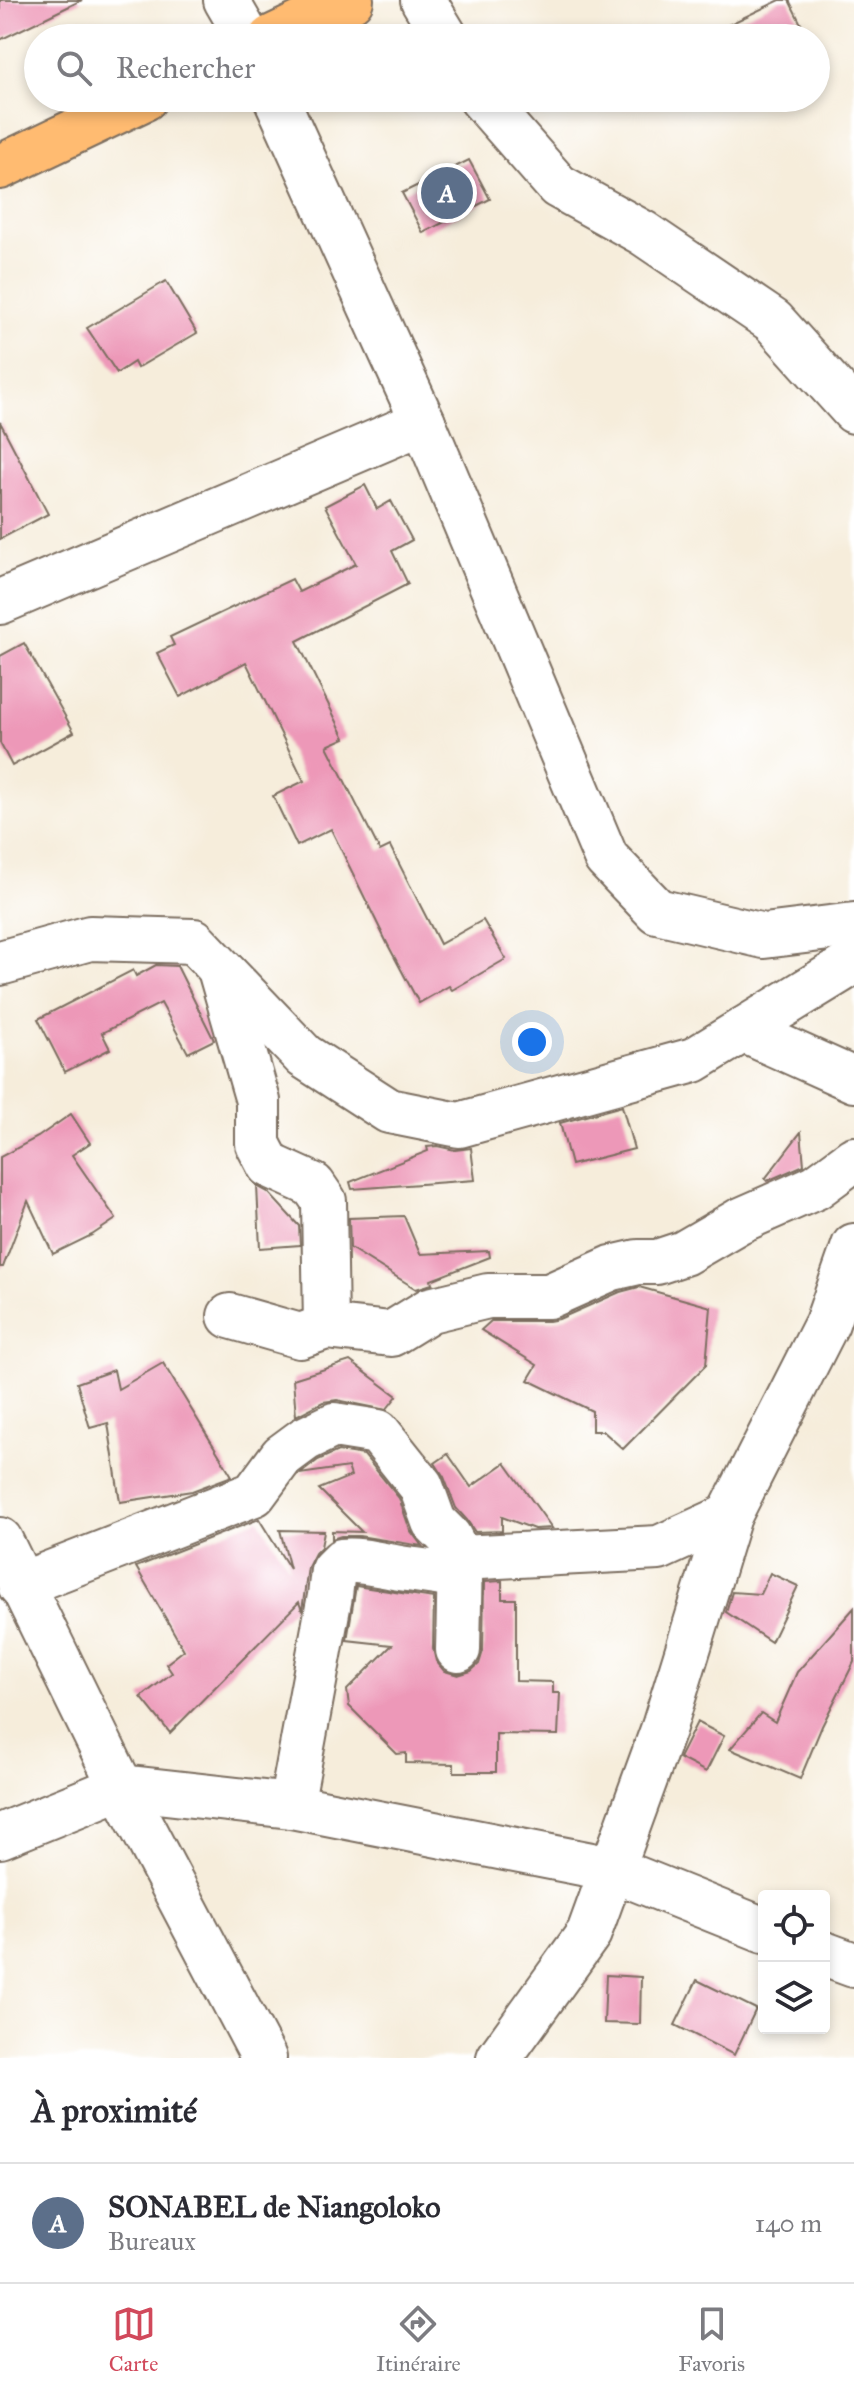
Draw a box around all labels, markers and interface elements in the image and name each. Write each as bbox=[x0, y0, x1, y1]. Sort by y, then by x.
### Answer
search box bbox=[24, 24, 830, 112]
icon: search bbox=[52, 46, 96, 90]
text: Rechercher bbox=[116, 50, 255, 86]
pin: A bbox=[421, 163, 473, 223]
your location bbox=[512, 1022, 552, 1062]
map controls bbox=[758, 1890, 830, 2034]
button: locate bbox=[758, 1890, 830, 1962]
button: layers bbox=[758, 1962, 830, 2034]
text: À proximité bbox=[32, 2090, 197, 2131]
text: SONABEL de Niangoloko bbox=[108, 2189, 441, 2225]
text: A bbox=[49, 2207, 67, 2239]
text: 140 m bbox=[755, 2207, 822, 2239]
text: Bureaux bbox=[108, 2225, 196, 2257]
tab: Carte bbox=[109, 2302, 158, 2377]
tab: Itinéraire bbox=[376, 2302, 461, 2377]
tab: Favoris bbox=[678, 2302, 745, 2377]

